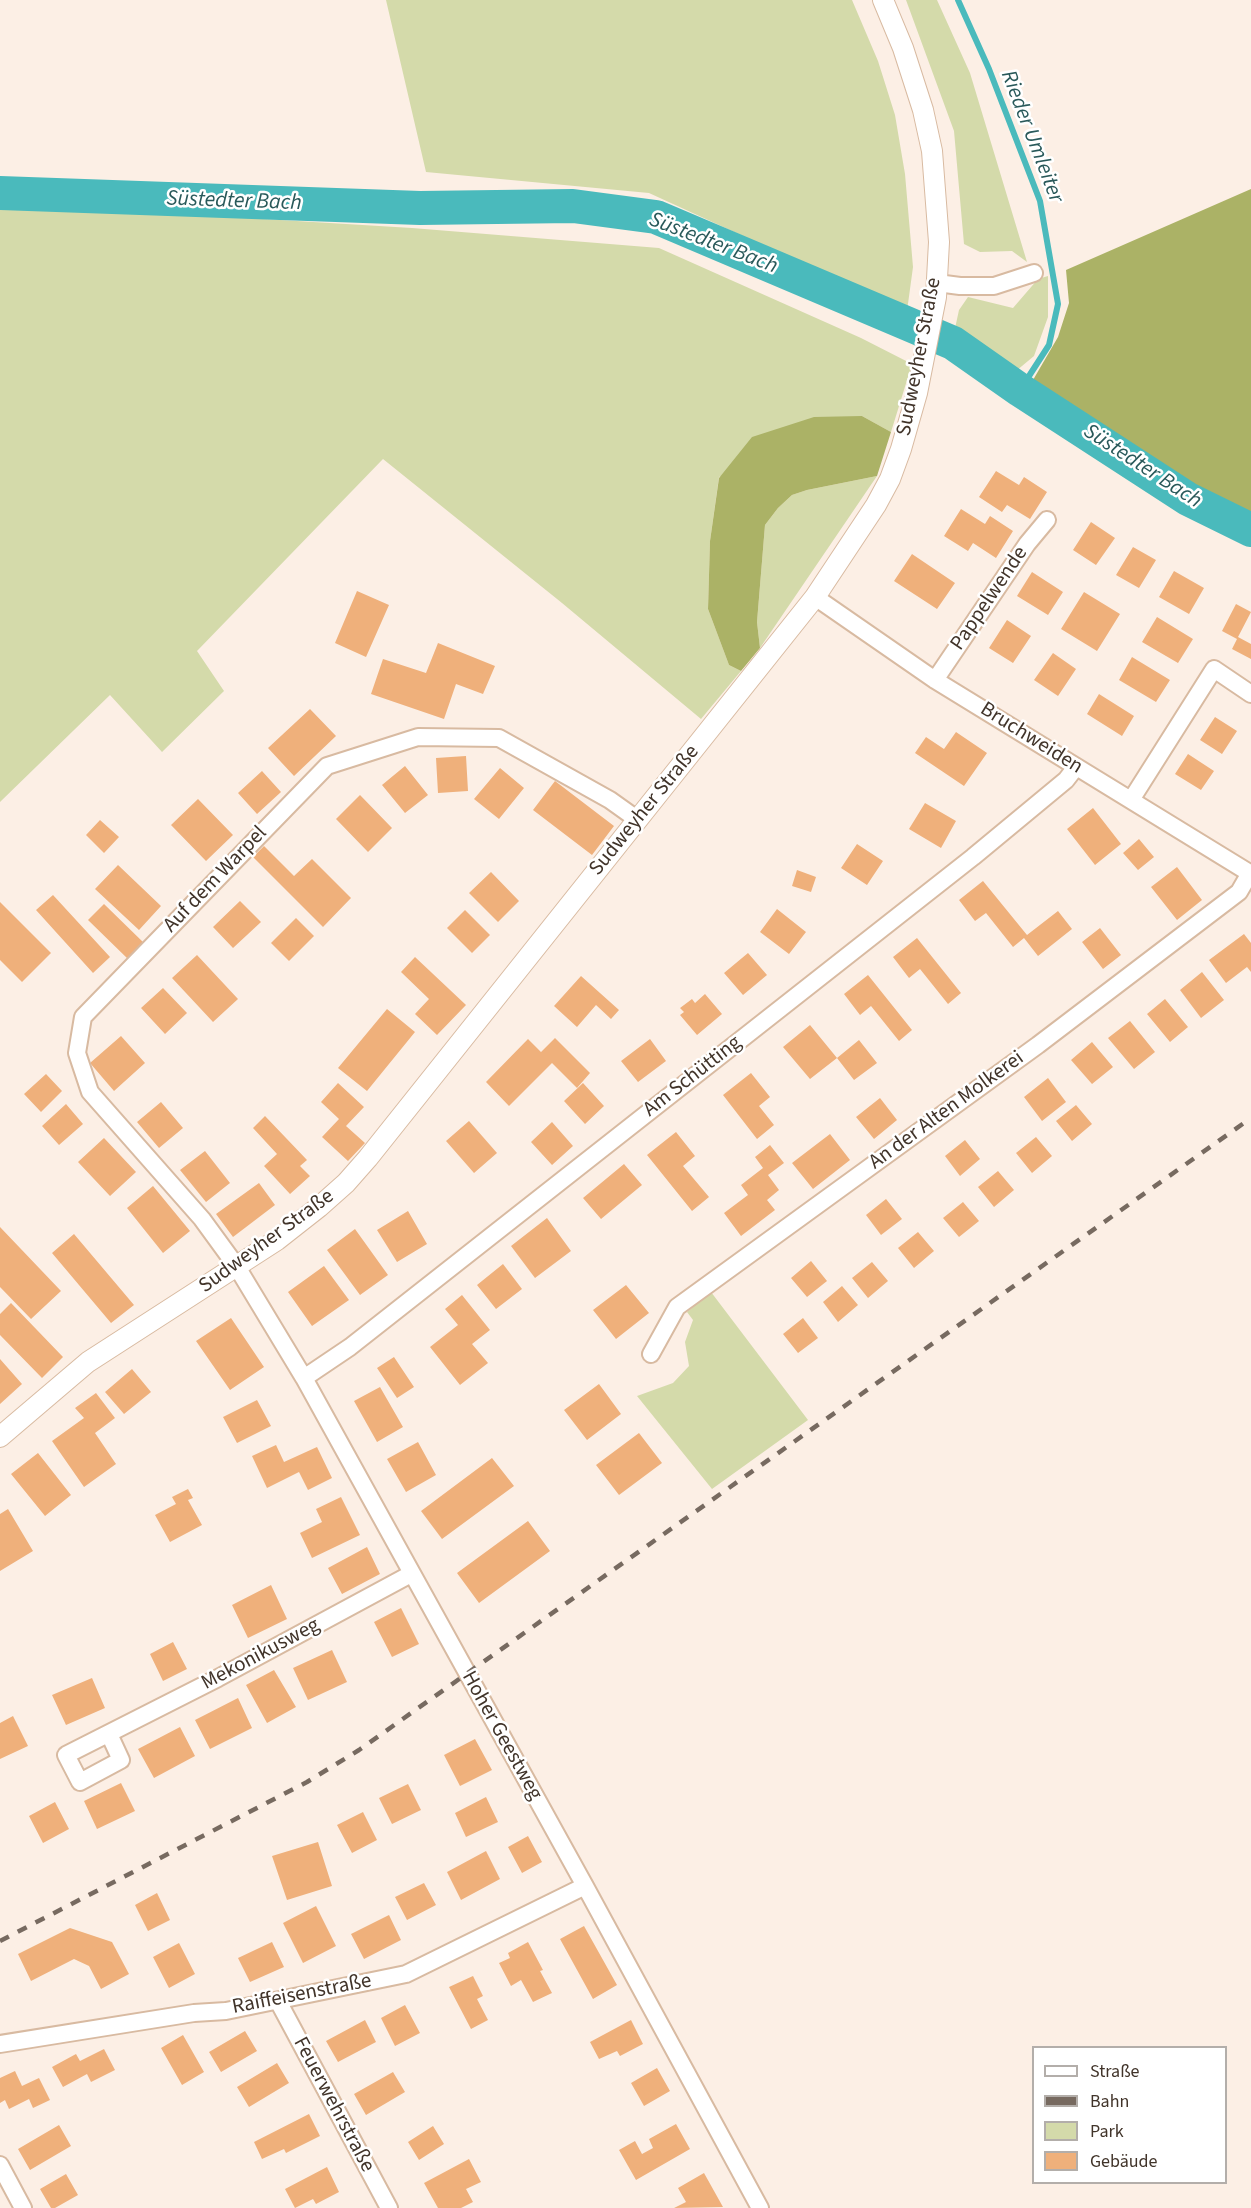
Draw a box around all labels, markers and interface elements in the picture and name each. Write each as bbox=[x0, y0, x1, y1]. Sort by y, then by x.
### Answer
water label: Rieder Umleiter bbox=[994, 67, 1068, 207]
water label: Süstedter Bach bbox=[166, 186, 302, 218]
water label: Süstedter Bach bbox=[645, 207, 781, 281]
street label: Sudweyher Straße bbox=[892, 276, 948, 438]
water label: Süstedter Bach bbox=[1078, 419, 1206, 515]
street label: Pappelwende bbox=[946, 542, 1034, 656]
street label: Bruchweiden bbox=[975, 698, 1087, 780]
street label: Sudweyher Straße bbox=[585, 741, 705, 881]
street label: Auf dem Warpel bbox=[159, 822, 273, 938]
street label: Am Schütting bbox=[639, 1031, 747, 1123]
street label: An der Alten Molkerei bbox=[865, 1046, 1029, 1176]
street label: Sudweyher Straße bbox=[195, 1185, 339, 1299]
street label: Mekonikusweg bbox=[198, 1613, 324, 1697]
street label: Hoher Geestweg bbox=[455, 1667, 547, 1805]
street label: Raiffeisenstraße bbox=[230, 1969, 374, 2021]
street label: Feuerwehrstraße bbox=[287, 2033, 379, 2177]
legend bbox=[1032, 2046, 1227, 2184]
text: Straße bbox=[1090, 2059, 1139, 2084]
text: Bahn bbox=[1090, 2089, 1129, 2114]
text: Park bbox=[1090, 2119, 1124, 2144]
text: Gebäude bbox=[1090, 2149, 1158, 2174]

